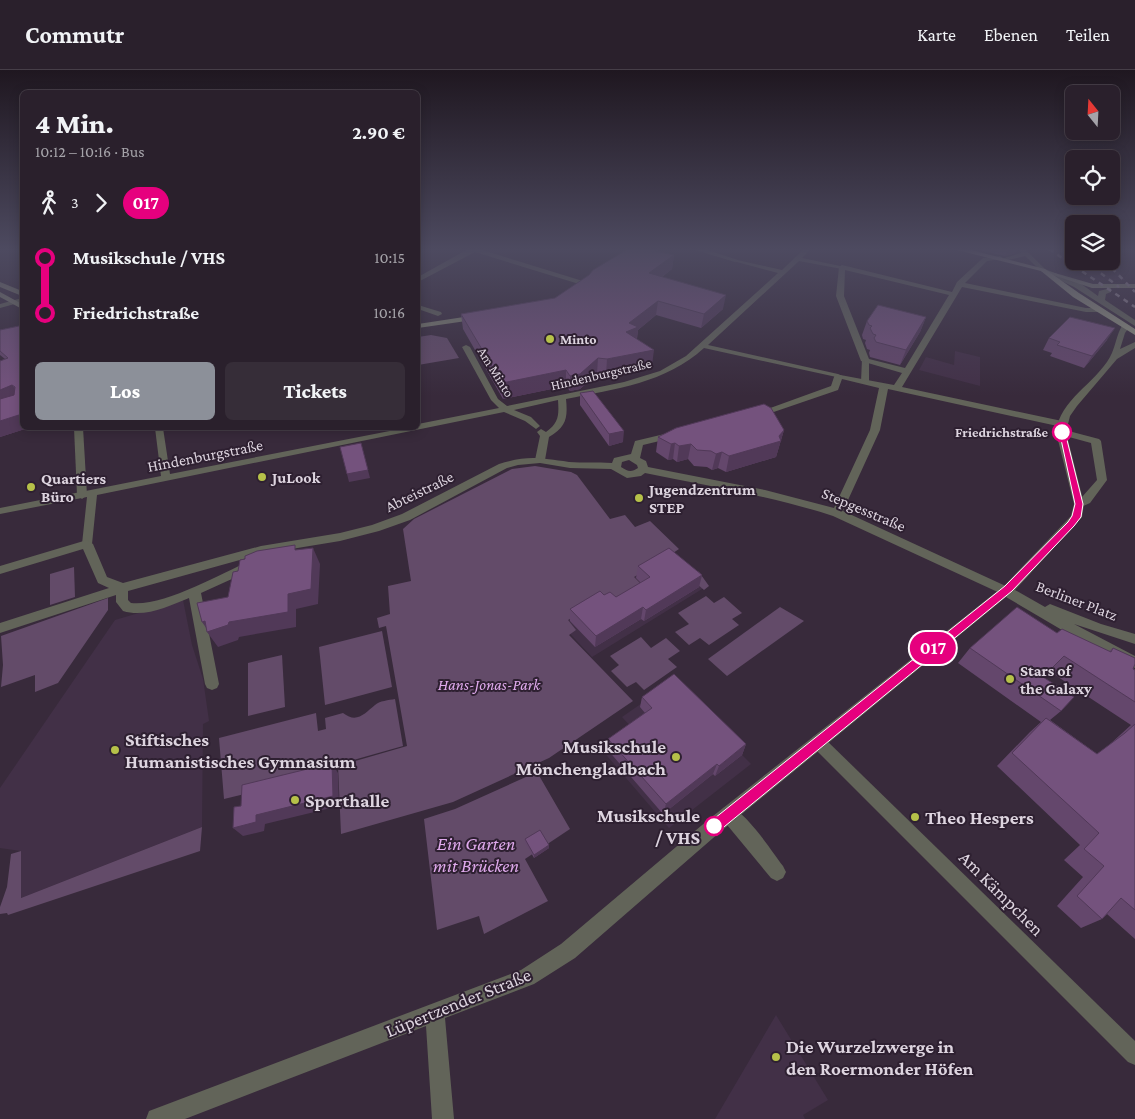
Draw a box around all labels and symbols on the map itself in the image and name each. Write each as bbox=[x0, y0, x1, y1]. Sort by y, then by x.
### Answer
north arrow bbox=[1065, 85, 1120, 140]
place label: Minto bbox=[560, 331, 596, 347]
marker: Minto bbox=[544, 333, 556, 345]
street label: Am Minto bbox=[474, 344, 518, 400]
street label: Hindenburgstraße bbox=[549, 355, 653, 393]
marker: Friedrichstraße bbox=[1052, 422, 1072, 442]
place label: Friedrichstraße bbox=[955, 424, 1048, 440]
street label: Hindenburgstraße bbox=[146, 436, 265, 476]
street label: Abteistraße bbox=[382, 468, 456, 515]
place label: JuLook bbox=[270, 469, 321, 486]
place label: Quartiers Büro bbox=[41, 470, 106, 505]
marker: JuLook bbox=[256, 471, 268, 483]
marker: Quartiers Büro bbox=[25, 481, 37, 493]
place label: Jugendzentrum STEP bbox=[647, 481, 756, 516]
street label: Stepgesstraße bbox=[819, 484, 908, 536]
marker: Jugendzentrum STEP bbox=[633, 492, 645, 504]
street label: Berliner Platz bbox=[1034, 577, 1120, 624]
line badge: 017 bbox=[904, 632, 962, 664]
place label: Stars of the Galaxy bbox=[1020, 662, 1092, 697]
marker: Stars of the Galaxy bbox=[1004, 673, 1016, 685]
park label: Hans-Jonas-Park bbox=[438, 676, 541, 694]
place label: Stiftisches Humanistisches Gymnasium bbox=[125, 729, 356, 772]
place label: Musikschule Mönchengladbach bbox=[516, 736, 666, 779]
marker: Stiftisches Humanistisches Gymnasium bbox=[109, 744, 121, 756]
marker: Musikschule Mönchengladbach bbox=[670, 751, 682, 763]
place label: Sporthalle bbox=[305, 790, 390, 811]
marker: Sporthalle bbox=[289, 794, 301, 806]
place label: Musikschule / VHS bbox=[597, 805, 700, 848]
place label: Theo Hespers bbox=[925, 807, 1034, 828]
marker: Theo Hespers bbox=[909, 811, 921, 823]
marker: Musikschule / VHS bbox=[704, 816, 724, 836]
park label: Ein Garten mit Brücken bbox=[433, 833, 519, 876]
street label: Am Kämpchen bbox=[955, 847, 1048, 940]
street label: Lüpertzender Straße bbox=[382, 964, 534, 1041]
place label: Die Wurzelzwerge in den Roermonder Höfen bbox=[786, 1036, 974, 1079]
marker: Die Wurzelzwerge in den Roermonder Höfen bbox=[770, 1051, 782, 1063]

